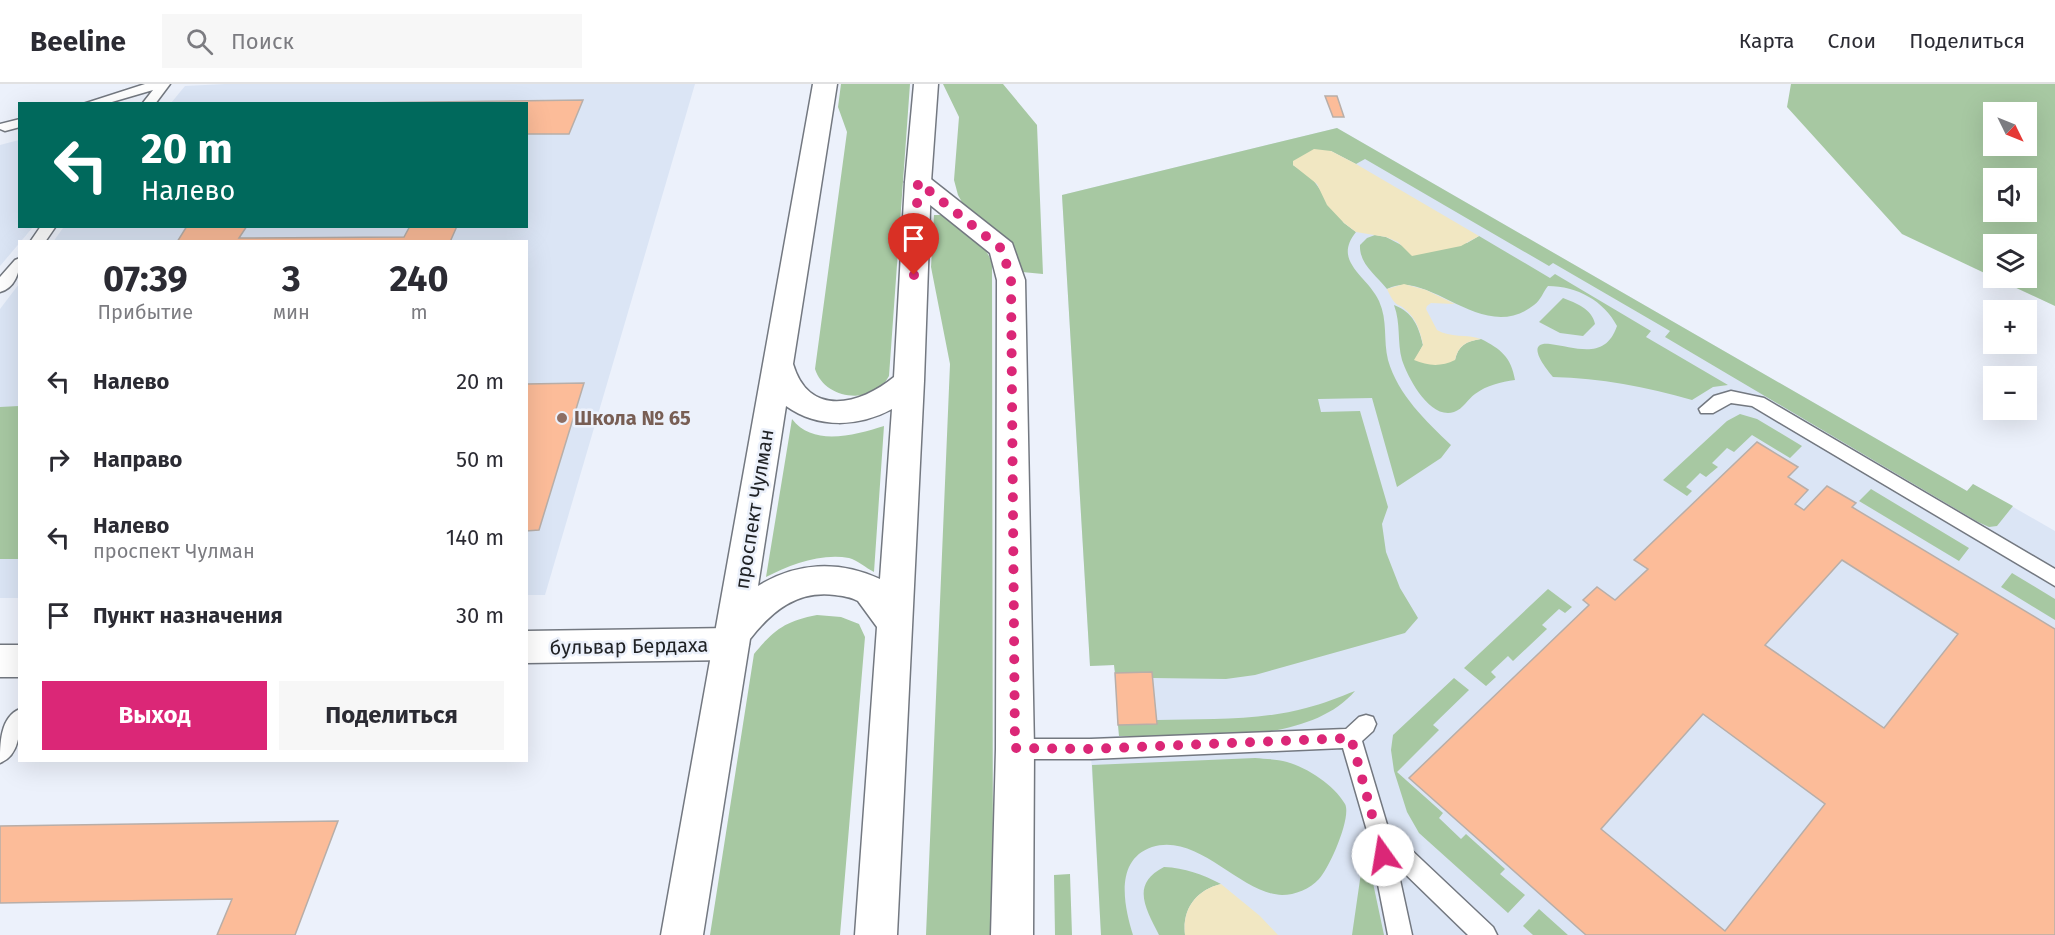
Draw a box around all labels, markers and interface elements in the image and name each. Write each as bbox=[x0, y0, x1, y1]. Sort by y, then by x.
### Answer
search box bbox=[162, 14, 582, 68]
text: Beeline bbox=[30, 25, 126, 58]
icon: search bbox=[183, 25, 216, 58]
text: Поиск bbox=[231, 28, 294, 55]
text: Карта bbox=[1739, 28, 1795, 54]
text: Слои bbox=[1828, 28, 1876, 54]
text: Поделиться bbox=[1909, 28, 2025, 54]
north arrow bbox=[1983, 102, 2037, 156]
map controls bbox=[1983, 102, 2037, 420]
text: 20 m bbox=[141, 124, 233, 174]
icon: left bbox=[42, 126, 120, 204]
button: sound bbox=[1983, 168, 2037, 222]
text: Налево bbox=[141, 175, 235, 207]
pin bbox=[888, 213, 939, 275]
icon: arrive bbox=[897, 222, 930, 255]
button: layers bbox=[1983, 234, 2037, 288]
text: 07:39 bbox=[103, 257, 188, 301]
text: 3 bbox=[282, 257, 301, 301]
text: 240 bbox=[389, 257, 448, 301]
text: Прибытие bbox=[98, 300, 193, 324]
text: мин bbox=[273, 300, 310, 324]
text: m bbox=[410, 300, 428, 324]
button: + bbox=[1983, 300, 2037, 354]
icon: left bbox=[42, 365, 75, 398]
button: − bbox=[1983, 366, 2037, 420]
text: Налево bbox=[93, 368, 169, 395]
text: 20 m bbox=[456, 368, 504, 395]
place label: Школа № 65 bbox=[574, 406, 691, 430]
marker: Школа № 65 bbox=[555, 411, 569, 425]
street label: проспект Чулман bbox=[729, 427, 779, 591]
icon: right bbox=[42, 443, 75, 476]
text: Направо bbox=[93, 446, 182, 473]
text: 50 m bbox=[456, 446, 504, 473]
text: Налево bbox=[93, 512, 169, 539]
icon: left bbox=[42, 521, 75, 554]
text: 140 m bbox=[446, 524, 504, 551]
text: проспект Чулман bbox=[93, 539, 255, 563]
icon: arrive bbox=[42, 599, 75, 632]
text: Пункт назначения bbox=[93, 602, 283, 629]
text: 30 m bbox=[456, 602, 504, 629]
street label: бульвар Бердаха bbox=[550, 633, 708, 659]
button: Выход bbox=[42, 681, 267, 750]
button: Поделиться bbox=[279, 681, 504, 750]
position arrow bbox=[1351, 823, 1415, 887]

